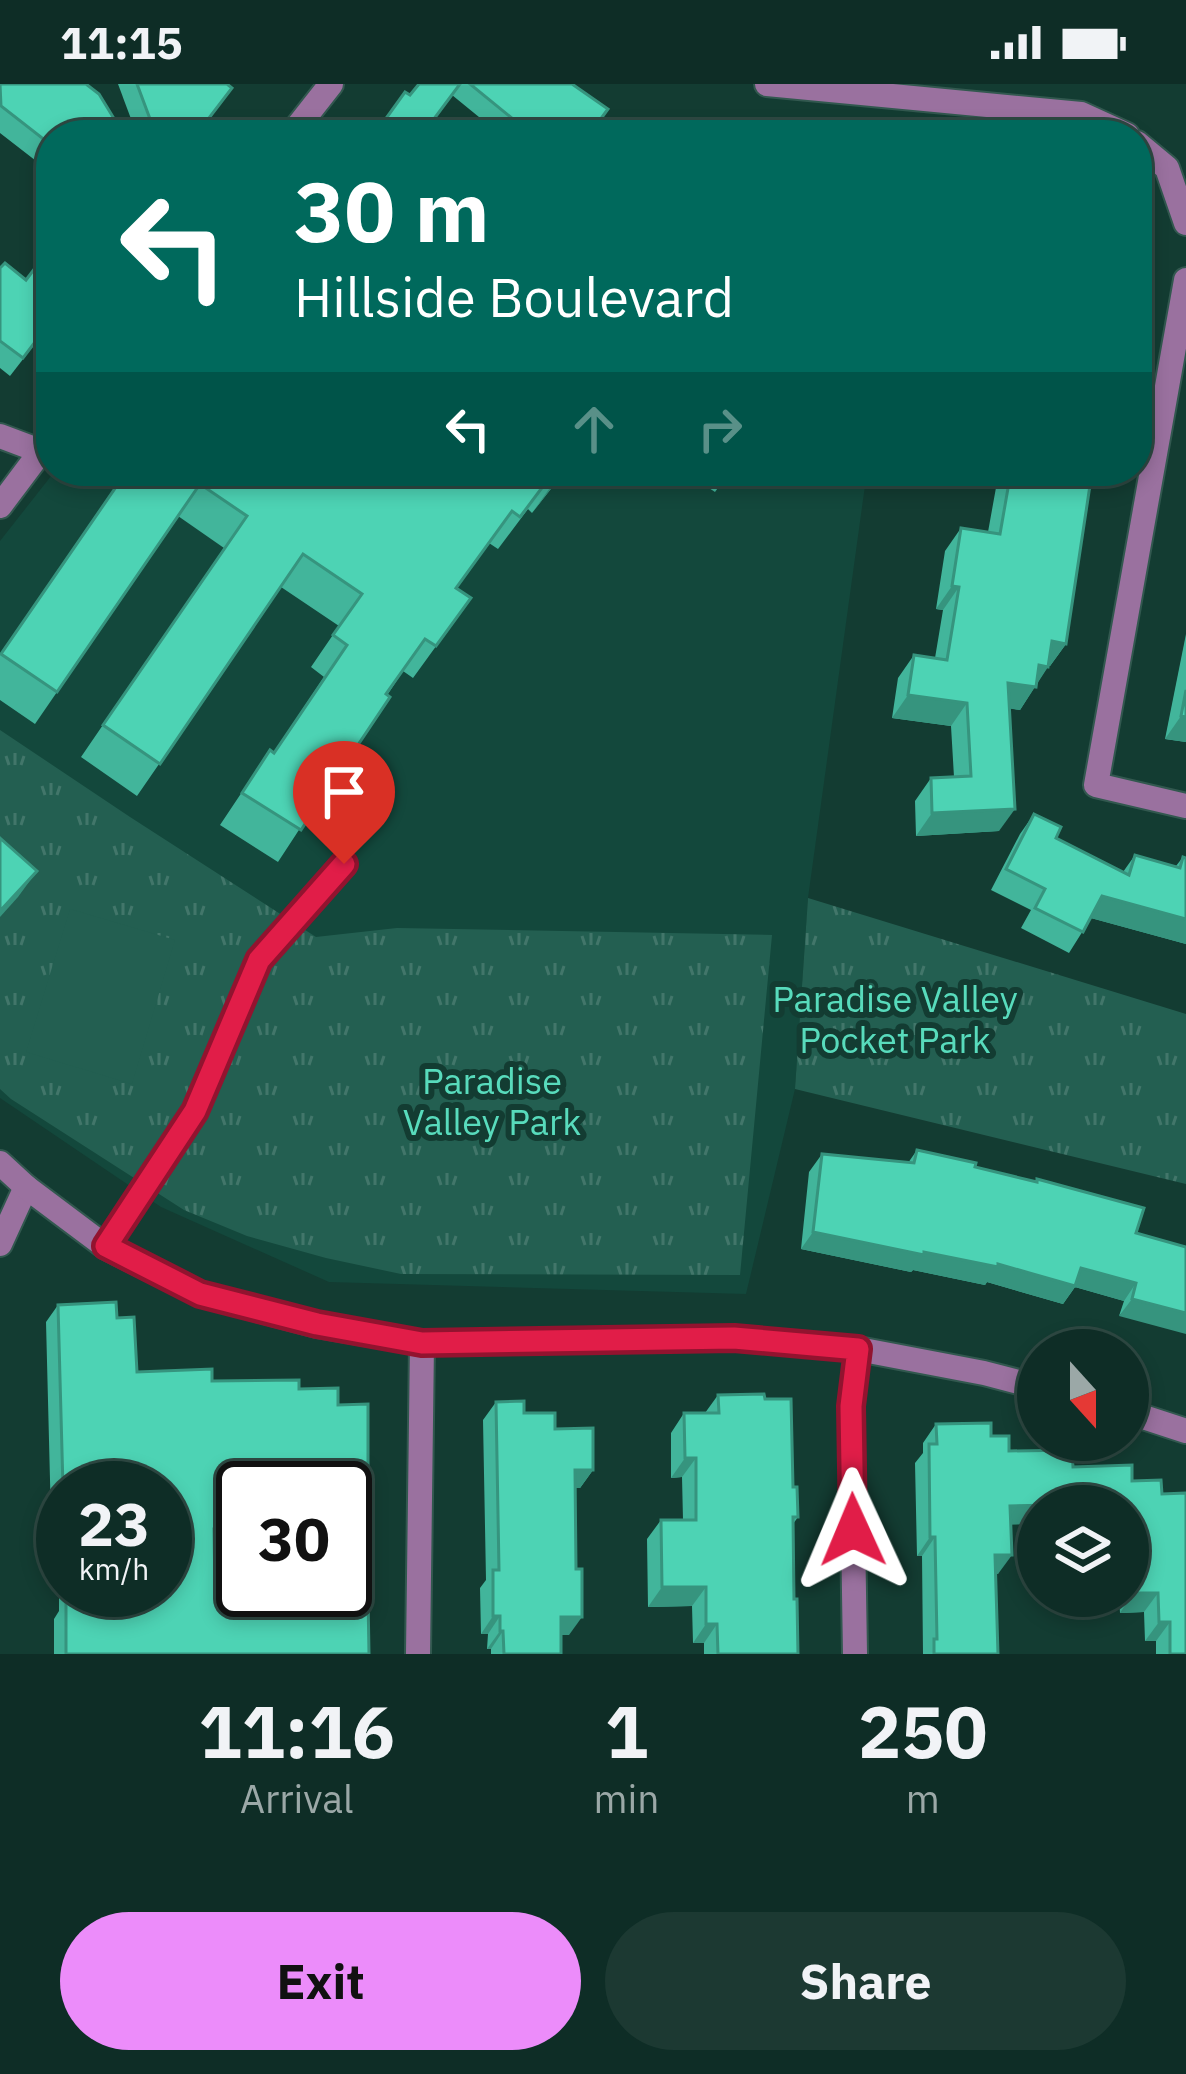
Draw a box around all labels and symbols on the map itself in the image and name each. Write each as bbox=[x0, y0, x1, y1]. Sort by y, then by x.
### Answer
pin bbox=[293, 741, 395, 864]
park label: Paradise Valley Pocket Park bbox=[772, 975, 1018, 1063]
park label: Paradise Valley Park bbox=[403, 1057, 581, 1145]
north arrow bbox=[1017, 1329, 1149, 1461]
speed limit sign: 30 bbox=[216, 1461, 372, 1617]
position arrow bbox=[790, 1467, 916, 1593]

